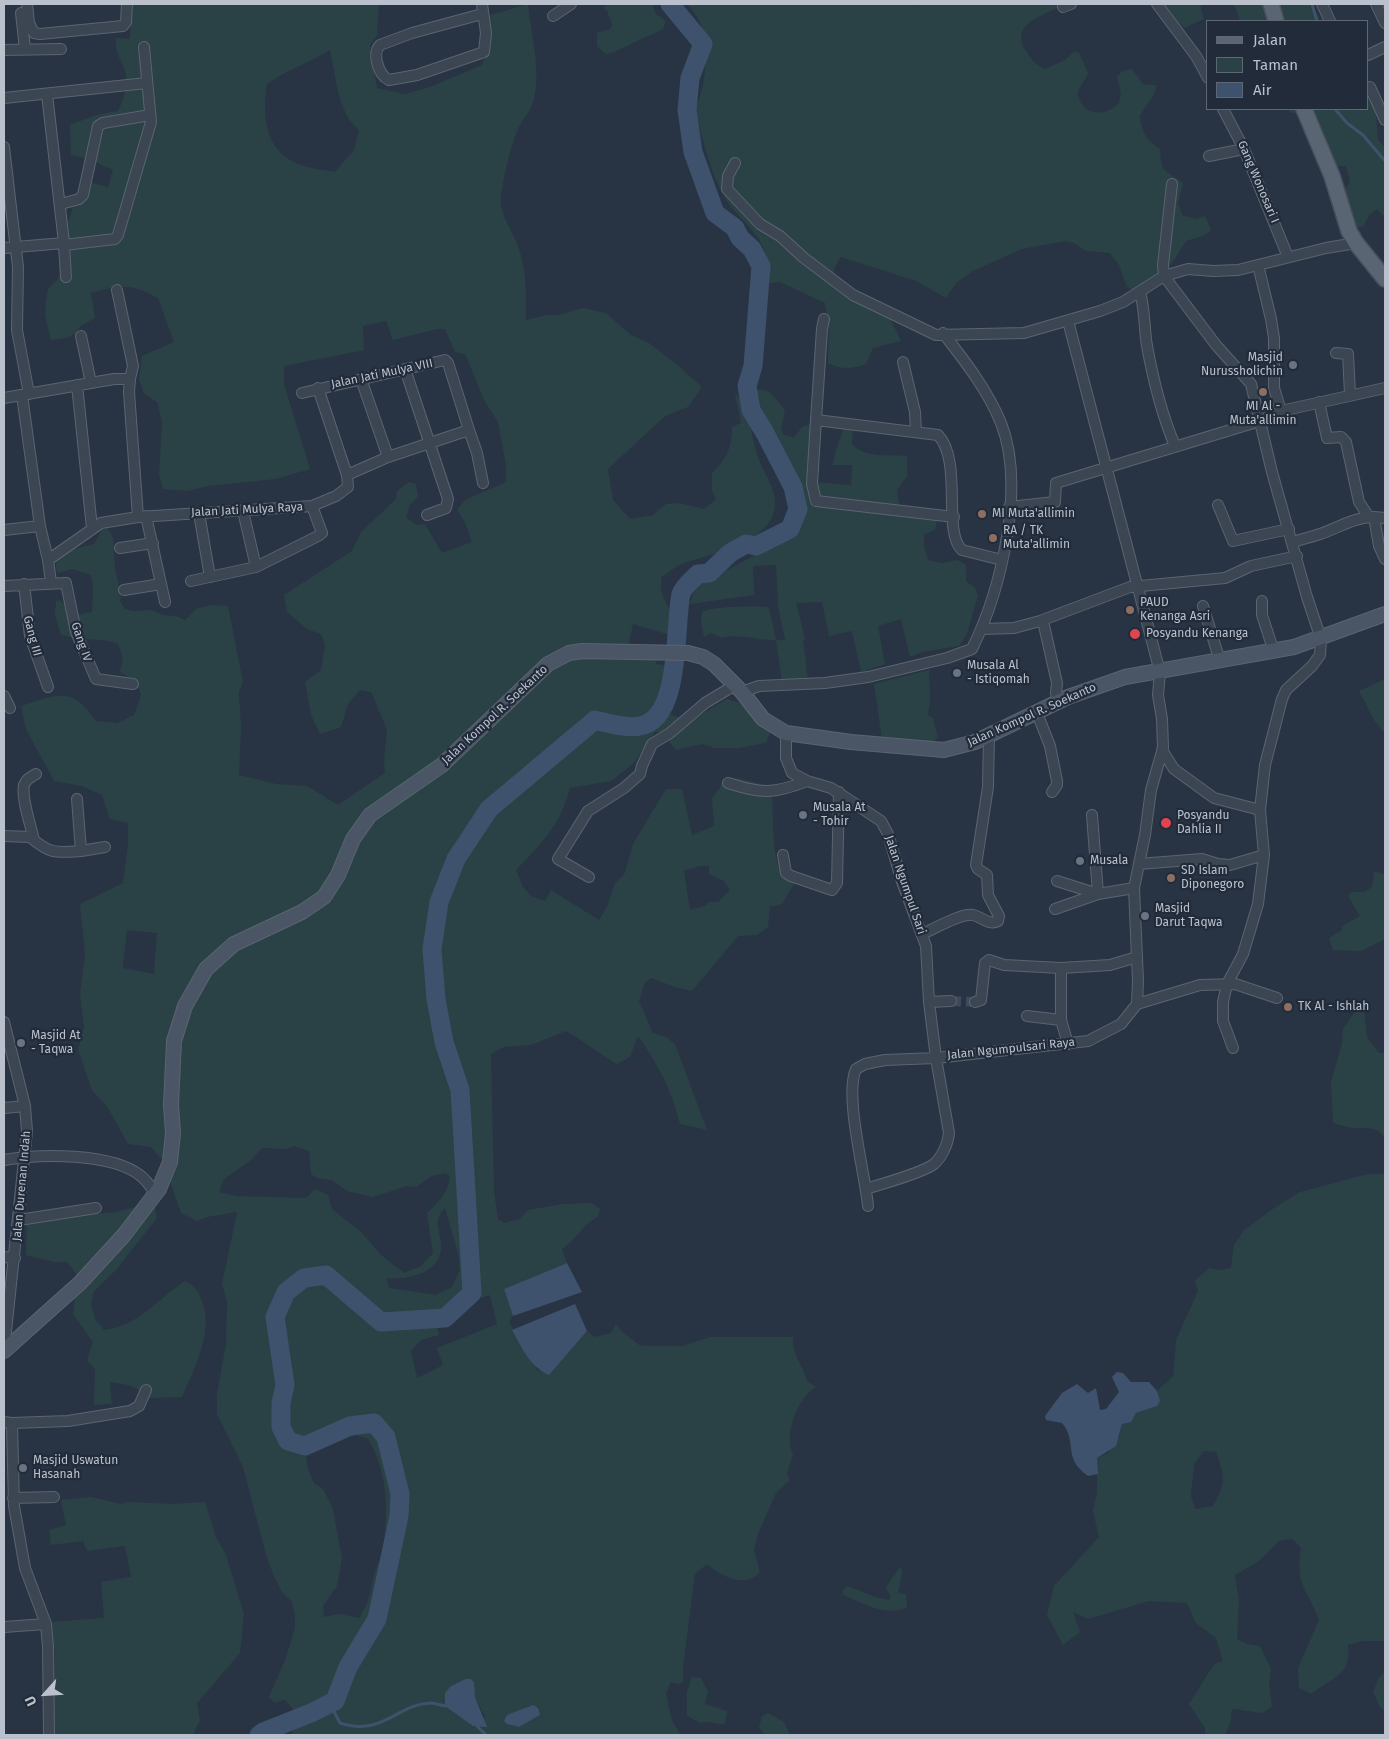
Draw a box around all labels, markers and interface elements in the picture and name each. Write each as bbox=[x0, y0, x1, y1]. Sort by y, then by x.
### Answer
legend bbox=[1206, 20, 1369, 110]
text: Jalan bbox=[1253, 31, 1287, 49]
text: Taman bbox=[1253, 56, 1298, 74]
text: Air bbox=[1253, 81, 1272, 99]
street label: Gang Wonosari I bbox=[1234, 139, 1282, 225]
place label: Masjid Nurussholichin bbox=[1201, 351, 1283, 379]
street label: Jalan Jati Mulya VIII bbox=[330, 356, 434, 392]
marker: Masjid Nurussholichin bbox=[1287, 359, 1299, 371]
marker: MI Al - Muta'allimin bbox=[1257, 386, 1269, 398]
place label: MI Al - Muta'allimin bbox=[1230, 400, 1296, 428]
street label: Jalan Jati Mulya Raya bbox=[191, 500, 303, 520]
place label: MI Muta'allimin bbox=[992, 507, 1075, 521]
marker: MI Muta'allimin bbox=[976, 508, 988, 520]
place label: RA / TK Muta'allimin bbox=[1003, 524, 1070, 552]
marker: RA / TK Muta'allimin bbox=[987, 532, 999, 544]
place label: PAUD Kenanga Asri bbox=[1140, 596, 1210, 624]
marker: PAUD Kenanga Asri bbox=[1124, 604, 1136, 616]
street label: Gang III bbox=[20, 614, 44, 658]
street label: Gang IV bbox=[68, 620, 94, 664]
marker: Posyandu Kenanga bbox=[1128, 627, 1142, 641]
place label: Posyandu Kenanga bbox=[1146, 627, 1248, 641]
place label: Musala Al - Istiqomah bbox=[967, 659, 1030, 687]
street label: Jalan Kompol R. Soekanto bbox=[439, 662, 551, 768]
marker: Musala Al - Istiqomah bbox=[951, 667, 963, 679]
street label: Jalan Kompol R. Soekanto bbox=[965, 680, 1099, 750]
place label: Musala At - Tohir bbox=[813, 801, 866, 829]
marker: Musala At - Tohir bbox=[797, 809, 809, 821]
place label: Posyandu Dahlia II bbox=[1177, 809, 1229, 837]
marker: Posyandu Dahlia II bbox=[1159, 816, 1173, 830]
street label: Jalan Ngumpul Sari bbox=[881, 834, 929, 936]
place label: Musala bbox=[1090, 854, 1128, 868]
marker: Musala bbox=[1074, 855, 1086, 867]
place label: SD Islam Diponegoro bbox=[1181, 864, 1244, 892]
marker: SD Islam Diponegoro bbox=[1165, 872, 1177, 884]
place label: Masjid Darut Taqwa bbox=[1155, 902, 1223, 930]
marker: Masjid Darut Taqwa bbox=[1139, 910, 1151, 922]
place label: TK Al - Ishlah bbox=[1298, 1000, 1369, 1014]
marker: TK Al - Ishlah bbox=[1282, 1001, 1294, 1013]
place label: Masjid At - Taqwa bbox=[31, 1029, 81, 1057]
street label: Jalan Ngumpulsari Raya bbox=[946, 1035, 1076, 1063]
marker: Masjid At - Taqwa bbox=[15, 1037, 27, 1049]
street label: Jalan Durenan Indah bbox=[10, 1130, 34, 1242]
place label: Masjid Uswatun Hasanah bbox=[33, 1454, 118, 1482]
marker: Masjid Uswatun Hasanah bbox=[17, 1462, 29, 1474]
north arrow bbox=[20, 1669, 70, 1719]
text: U bbox=[21, 1693, 41, 1709]

